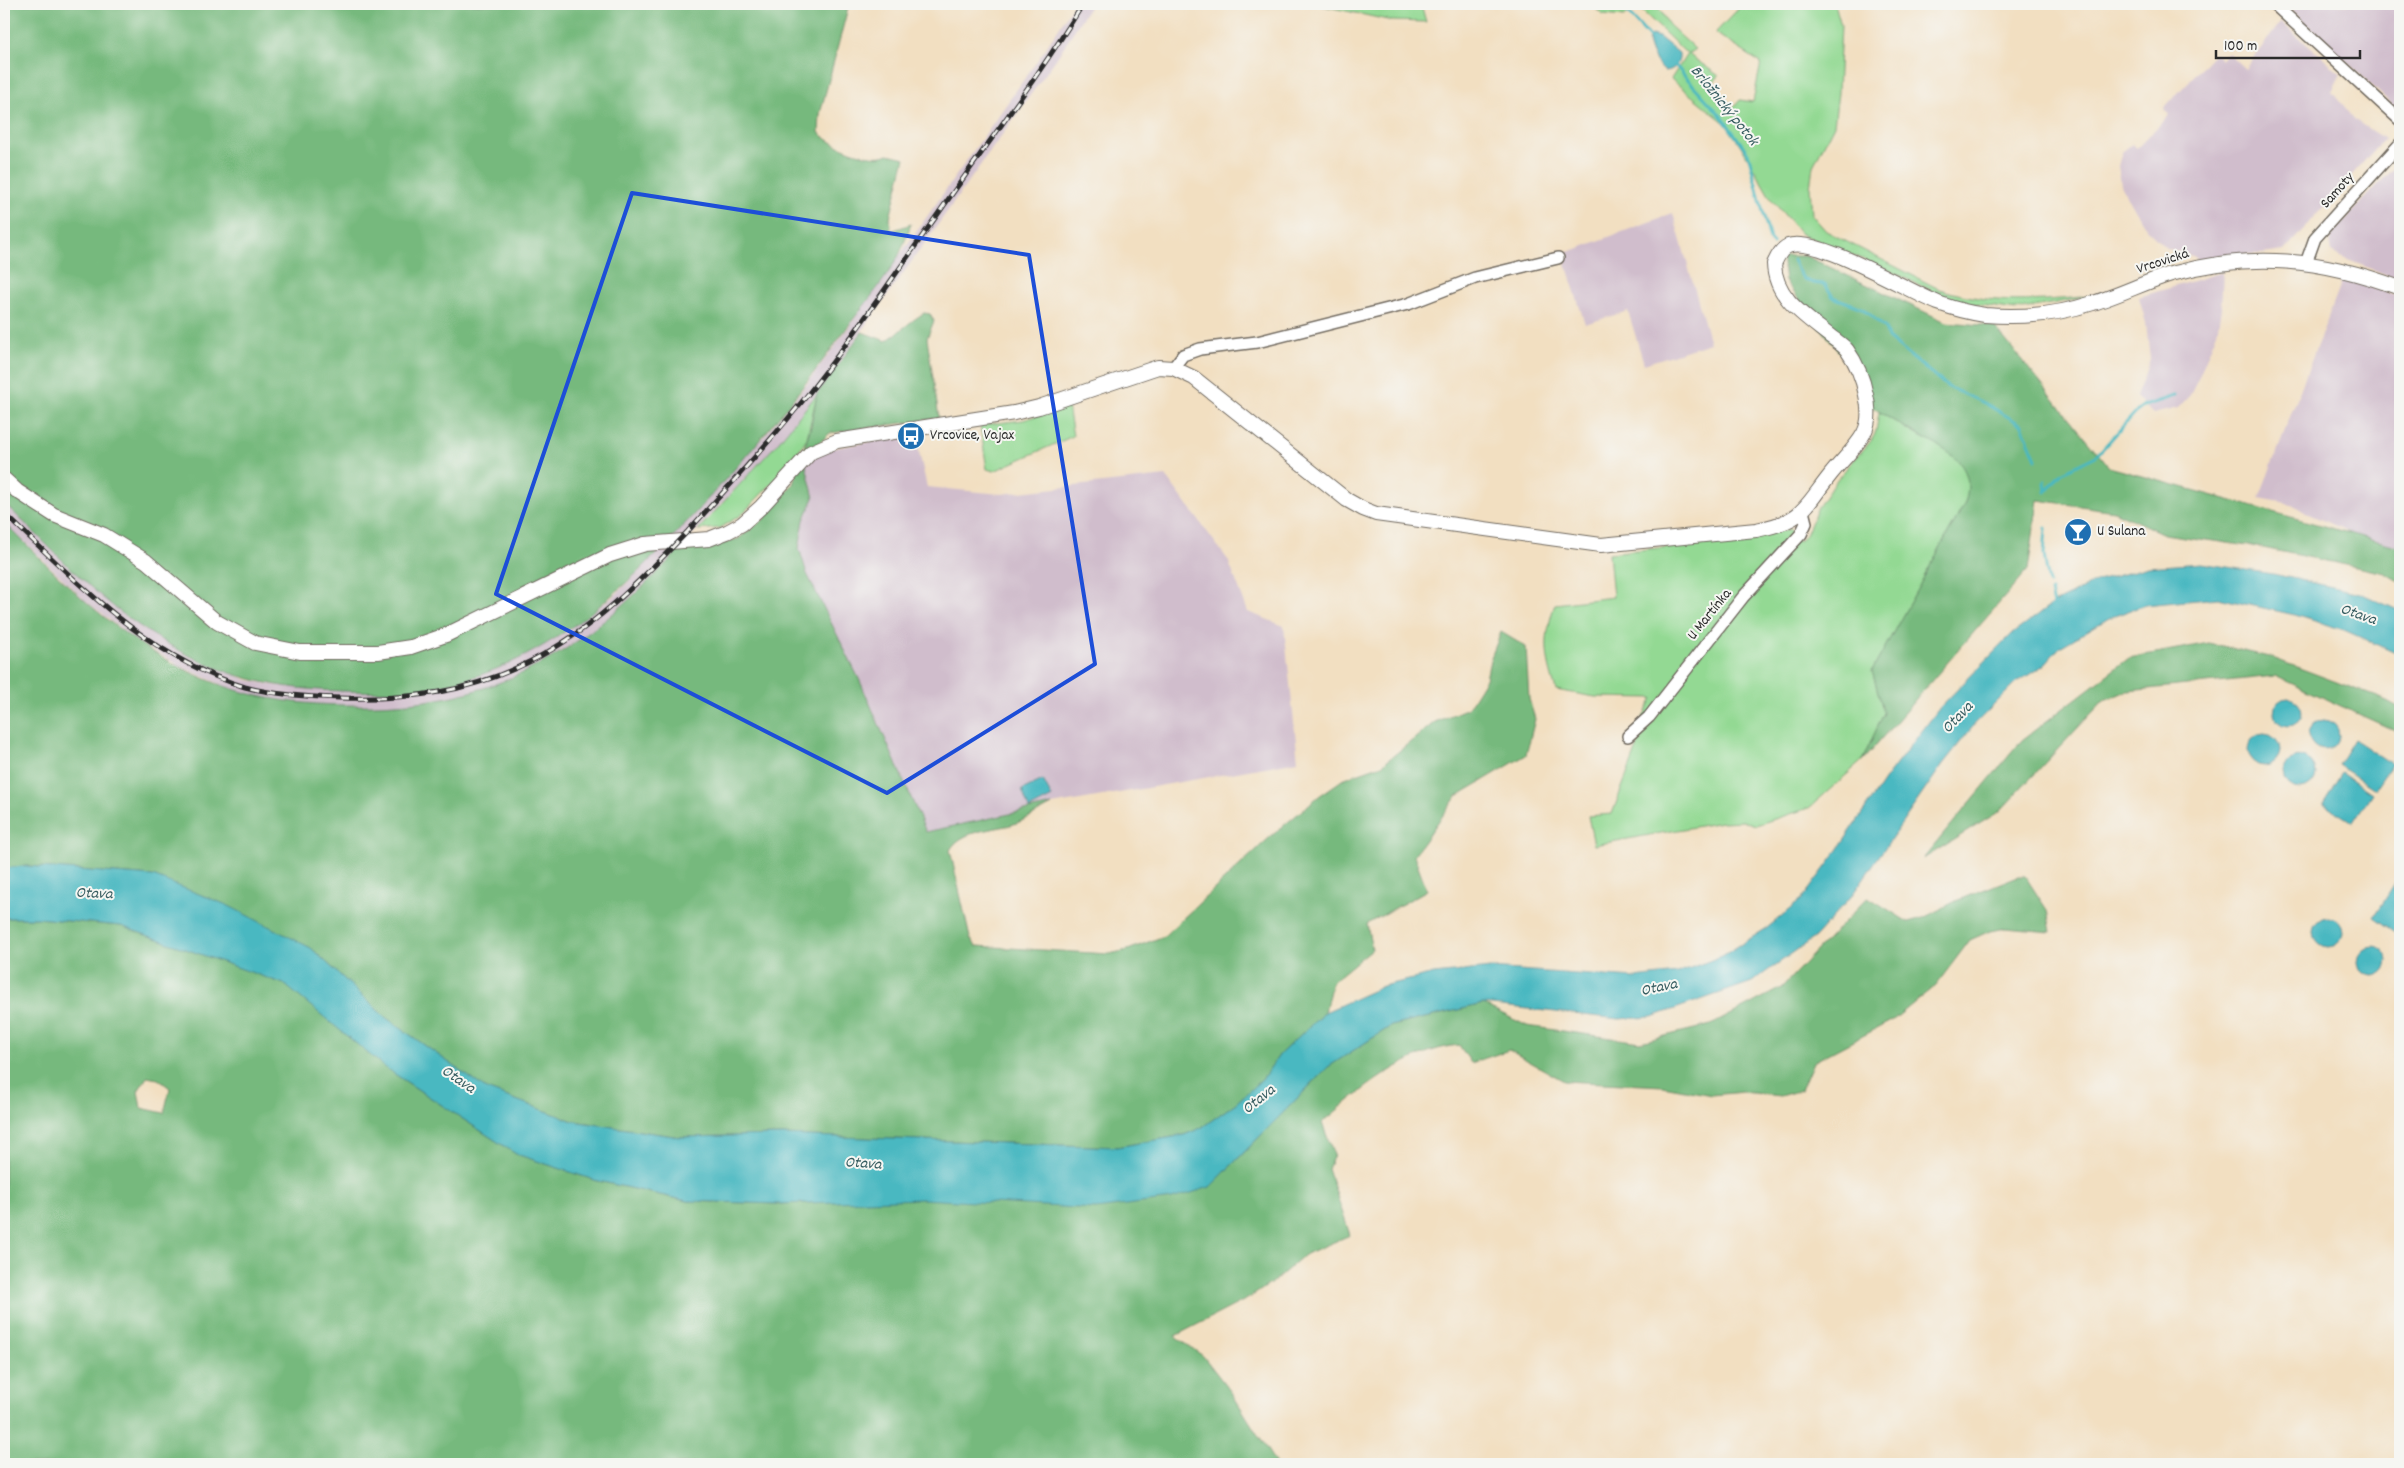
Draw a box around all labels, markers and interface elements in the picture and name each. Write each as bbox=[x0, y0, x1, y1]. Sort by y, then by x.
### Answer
scale bar bbox=[2216, 28, 2360, 60]
text: 100 m bbox=[2224, 36, 2257, 58]
water label: Brložnický potok bbox=[1684, 61, 1765, 152]
street label: Samoty bbox=[2316, 167, 2361, 214]
street label: Vrcovická bbox=[2134, 243, 2193, 281]
bus stop icon: Vrcovice, Vajax bbox=[896, 421, 926, 451]
place label: Vrcovice, Vajax bbox=[930, 425, 1015, 447]
bar icon: U Sulana bbox=[2063, 517, 2093, 547]
place label: U Sulana bbox=[2097, 521, 2146, 543]
street label: U Martínka bbox=[1682, 584, 1738, 645]
water label: Otava bbox=[2337, 598, 2381, 632]
water label: Otava bbox=[1937, 696, 1980, 739]
water label: Otava bbox=[75, 882, 114, 906]
water label: Otava bbox=[1639, 973, 1681, 1003]
water label: Otava bbox=[436, 1060, 481, 1101]
water label: Otava bbox=[1237, 1079, 1282, 1121]
water label: Otava bbox=[844, 1151, 884, 1177]

